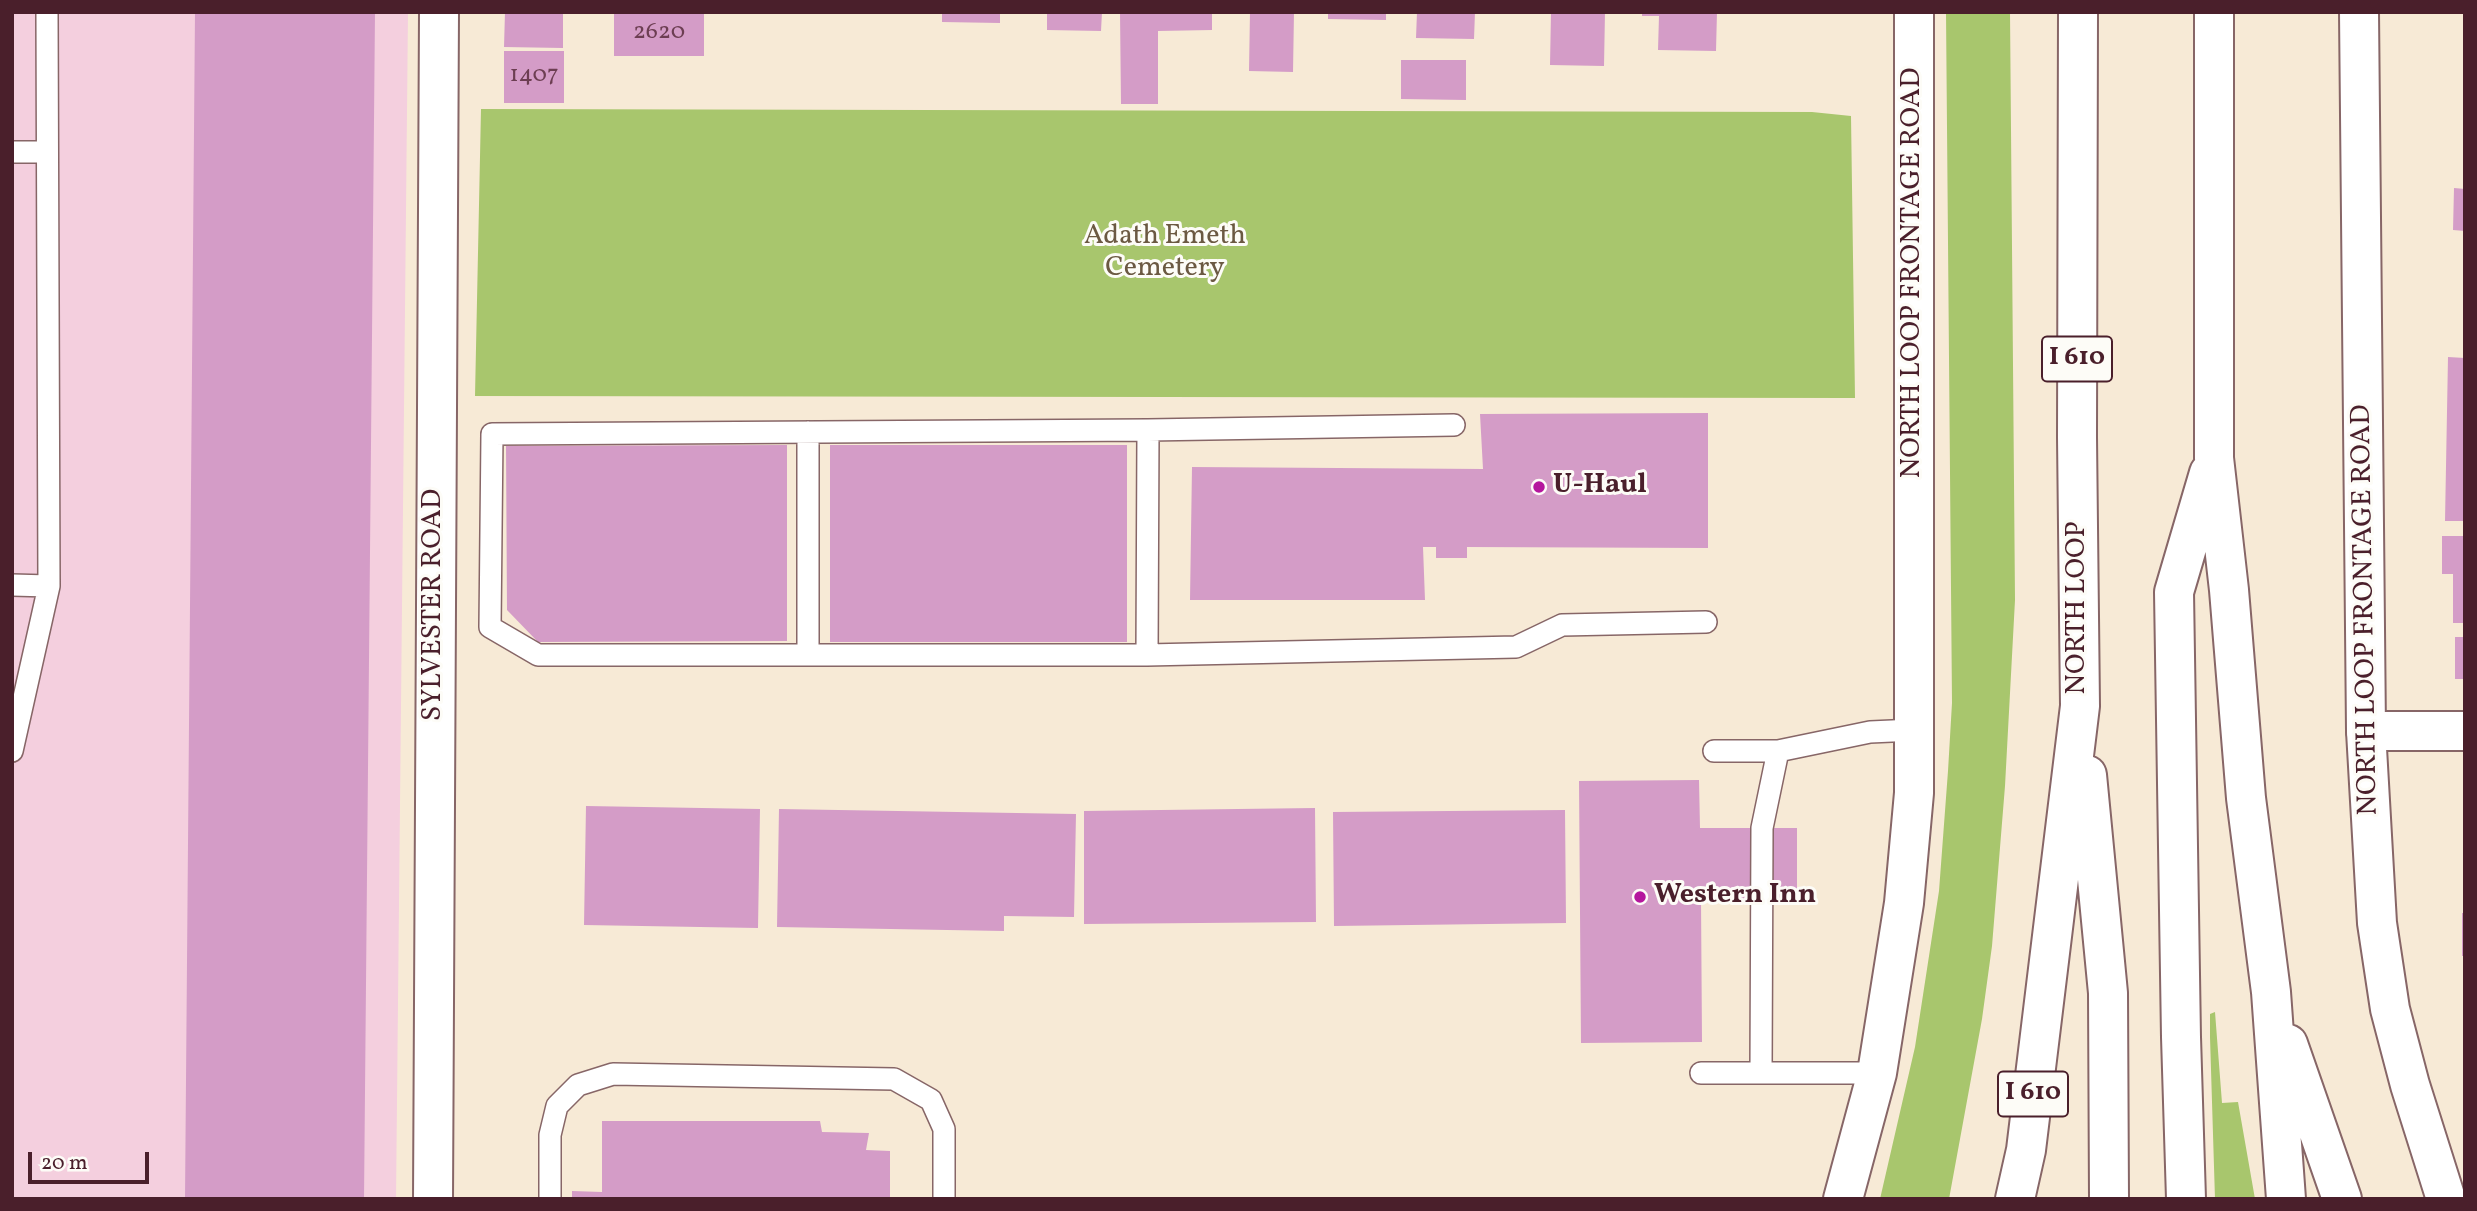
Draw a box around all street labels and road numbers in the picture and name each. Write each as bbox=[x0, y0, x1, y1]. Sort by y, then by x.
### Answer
street label: NORTH LOOP FRONTAGE ROAD bbox=[1897, 67, 1931, 479]
road number: I 610 bbox=[2042, 336, 2112, 382]
street label: NORTH LOOP FRONTAGE ROAD bbox=[2347, 404, 2387, 816]
street label: SYLVESTER ROAD bbox=[418, 489, 452, 721]
street label: NORTH LOOP bbox=[2062, 521, 2096, 695]
road number: I 610 bbox=[1998, 1072, 2068, 1116]

